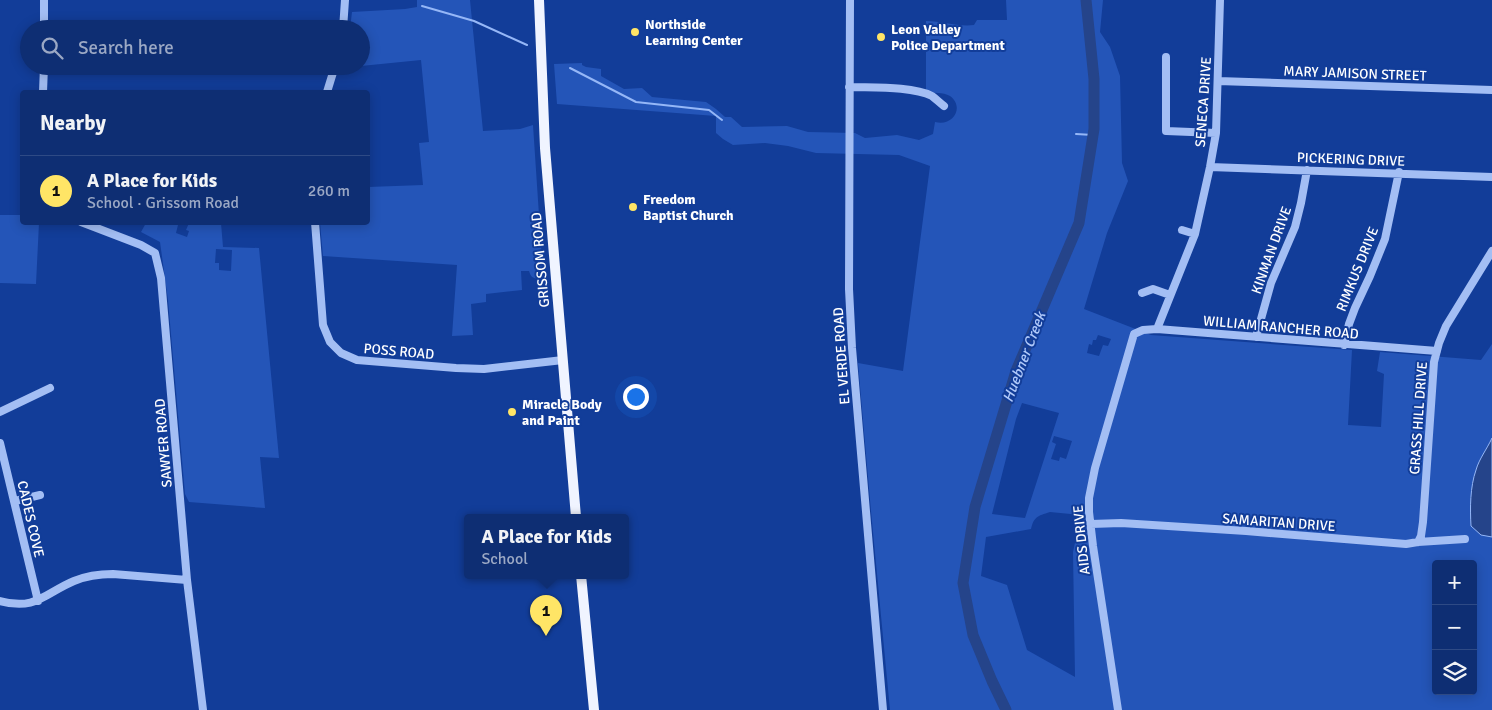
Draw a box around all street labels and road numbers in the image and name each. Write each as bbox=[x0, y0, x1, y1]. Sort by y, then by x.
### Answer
street label: SENECA DRIVE bbox=[1192, 56, 1215, 148]
street label: MARY JAMISON STREET bbox=[1283, 63, 1427, 84]
street label: PICKERING DRIVE bbox=[1297, 149, 1406, 170]
street label: KINMAN DRIVE bbox=[1248, 204, 1295, 296]
street label: GRISSOM ROAD bbox=[528, 212, 553, 308]
street label: RIMKUS DRIVE bbox=[1333, 224, 1382, 314]
street label: EL VERDE ROAD bbox=[830, 307, 853, 405]
street label: WILLIAM RANCHER ROAD bbox=[1202, 312, 1359, 343]
street label: POSS ROAD bbox=[363, 340, 435, 363]
street label: GRASS HILL DRIVE bbox=[1406, 361, 1431, 475]
street label: SAWYER ROAD bbox=[151, 398, 176, 488]
street label: CADES COVE bbox=[13, 479, 48, 559]
street label: AIDS DRIVE bbox=[1069, 504, 1094, 576]
street label: SAMARITAN DRIVE bbox=[1222, 510, 1336, 535]

